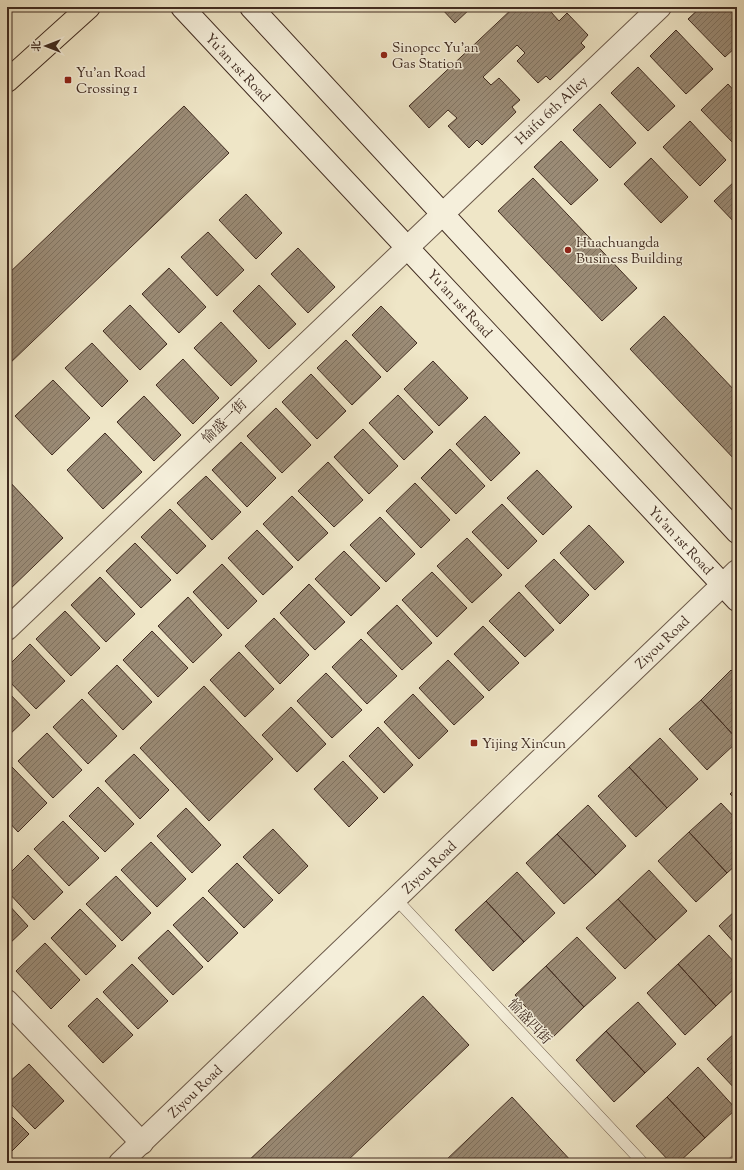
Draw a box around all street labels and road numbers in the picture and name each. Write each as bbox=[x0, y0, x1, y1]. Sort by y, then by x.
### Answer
street label: Yu’an 1st Road bbox=[199, 30, 274, 107]
street label: Haifu 6th Alley bbox=[512, 73, 593, 150]
street label: Yu’an 1st Road bbox=[421, 266, 496, 343]
street label: 愉盛一街 bbox=[198, 396, 252, 449]
street label: Yu’an 1st Road bbox=[642, 503, 717, 580]
street label: Ziyou Road bbox=[632, 612, 695, 674]
street label: Ziyou Road bbox=[399, 837, 462, 899]
street label: 愉盛四街 bbox=[502, 995, 555, 1050]
street label: Ziyou Road bbox=[165, 1061, 228, 1123]

